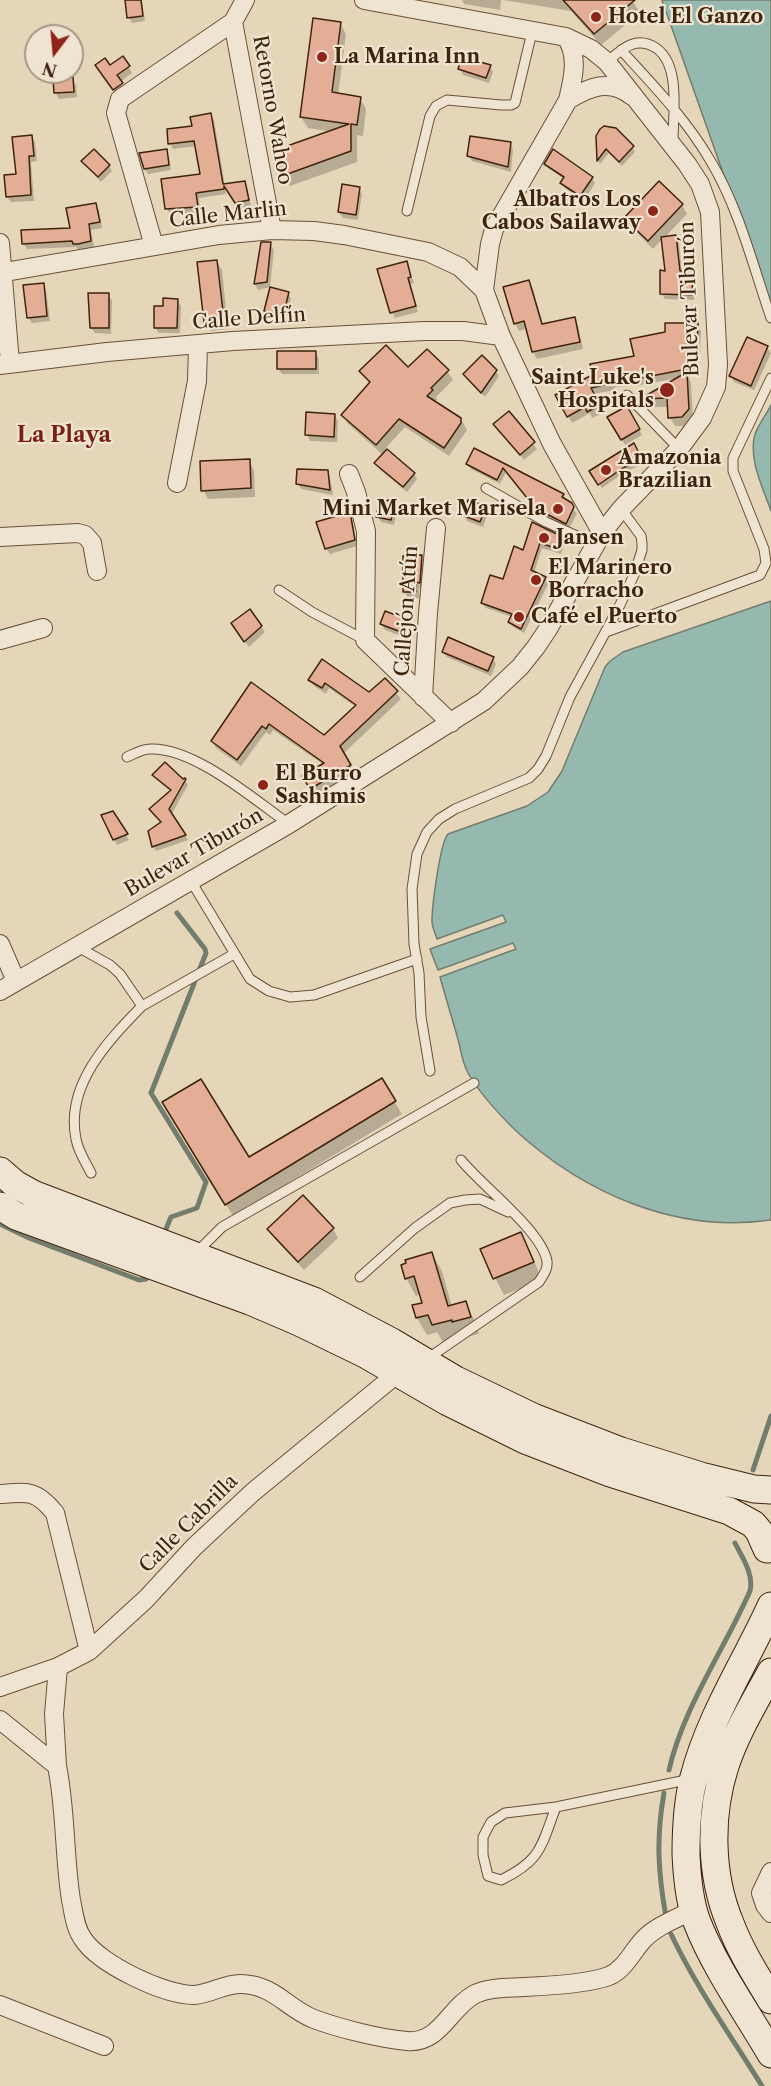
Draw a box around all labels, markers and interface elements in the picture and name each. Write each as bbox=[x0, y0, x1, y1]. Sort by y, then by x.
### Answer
place label: Hotel El Ganzo bbox=[608, 5, 763, 29]
marker: Hotel El Ganzo bbox=[589, 10, 603, 24]
north arrow bbox=[24, 24, 84, 84]
street label: Retorno Wahoo bbox=[247, 33, 297, 187]
place label: La Marina Inn bbox=[334, 45, 480, 69]
marker: La Marina Inn bbox=[315, 50, 329, 64]
text: N bbox=[40, 58, 59, 81]
place label: Albatros Los Cabos Sailaway bbox=[482, 188, 641, 235]
street label: Calle Marlin bbox=[168, 197, 288, 233]
marker: Albatros Los Cabos Sailaway bbox=[646, 204, 660, 218]
street label: Bulevar Tiburón bbox=[675, 221, 705, 377]
street label: Calle Delfín bbox=[191, 303, 307, 335]
place label: Saint Luke's Hospitals bbox=[531, 366, 654, 413]
marker: Saint Luke's Hospitals bbox=[658, 381, 676, 399]
district label: La Playa bbox=[17, 423, 111, 449]
place label: Amazonia Brazilian bbox=[618, 446, 721, 493]
marker: Amazonia Brazilian bbox=[599, 463, 613, 477]
place label: Mini Market Marisela bbox=[322, 497, 546, 521]
marker: Mini Market Marisela bbox=[551, 502, 565, 516]
place label: Jansen bbox=[556, 526, 624, 550]
marker: Jansen bbox=[537, 531, 551, 545]
street label: Callejón Atún bbox=[390, 545, 424, 677]
place label: El Marinero Borracho bbox=[548, 556, 672, 603]
marker: El Marinero Borracho bbox=[529, 573, 543, 587]
place label: Café el Puerto bbox=[531, 605, 677, 629]
marker: Café el Puerto bbox=[512, 610, 526, 624]
place label: El Burro Sashimis bbox=[275, 762, 366, 809]
marker: El Burro Sashimis bbox=[256, 778, 270, 792]
street label: Bulevar Tiburón bbox=[121, 804, 267, 902]
street label: Calle Cabrilla bbox=[135, 1470, 243, 1578]

